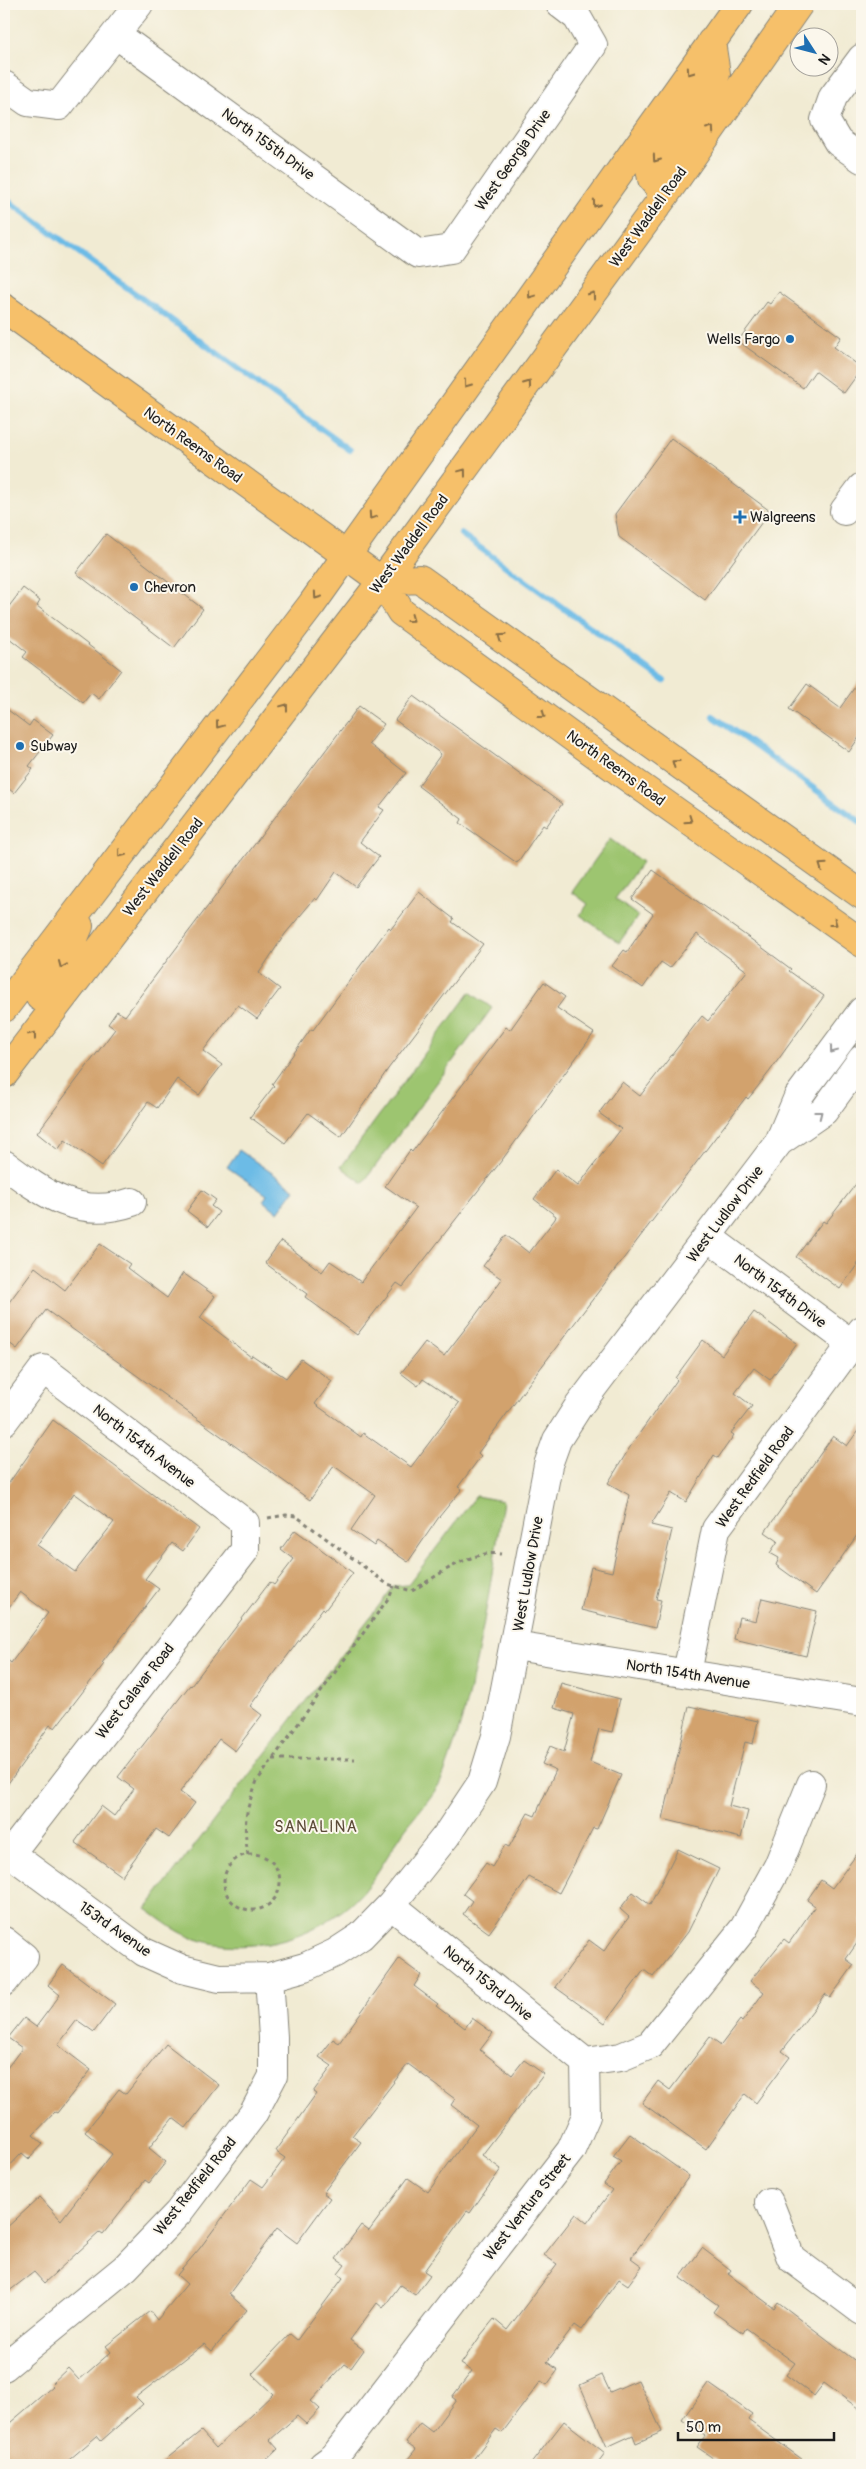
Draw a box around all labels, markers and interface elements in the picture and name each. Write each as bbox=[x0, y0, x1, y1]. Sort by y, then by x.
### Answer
north arrow bbox=[788, 28, 838, 78]
text: N bbox=[814, 51, 834, 68]
one-way arrow bbox=[687, 66, 696, 76]
street label: North 155th Drive bbox=[217, 104, 318, 185]
street label: West Georgia Drive bbox=[471, 105, 556, 215]
one-way arrow bbox=[705, 125, 714, 135]
one-way arrow bbox=[653, 153, 662, 163]
street label: West Waddell Road bbox=[606, 163, 691, 271]
one-way arrow bbox=[593, 199, 602, 208]
one-way arrow bbox=[528, 289, 537, 298]
one-way arrow bbox=[586, 291, 595, 301]
place label: Wells Fargo bbox=[707, 330, 780, 349]
marker: Wells Fargo bbox=[784, 333, 796, 345]
one-way arrow bbox=[464, 378, 473, 388]
one-way arrow bbox=[522, 381, 530, 390]
street label: North Reems Road bbox=[140, 403, 246, 488]
one-way arrow bbox=[457, 468, 466, 478]
street label: West Waddell Road bbox=[366, 491, 453, 598]
place label: Walgreens bbox=[750, 508, 816, 527]
one-way arrow bbox=[369, 511, 379, 520]
marker: Walgreens bbox=[734, 511, 746, 523]
place label: Chevron bbox=[144, 578, 196, 597]
marker: Chevron bbox=[128, 581, 140, 593]
one-way arrow bbox=[315, 590, 323, 599]
one-way arrow bbox=[405, 614, 414, 622]
one-way arrow bbox=[497, 634, 507, 643]
one-way arrow bbox=[280, 704, 288, 713]
one-way arrow bbox=[536, 709, 546, 718]
one-way arrow bbox=[217, 719, 225, 728]
street label: North Reems Road bbox=[563, 726, 669, 811]
place label: Subway bbox=[30, 737, 78, 756]
marker: Subway bbox=[14, 740, 26, 752]
one-way arrow bbox=[672, 760, 681, 768]
street label: West Waddell Road bbox=[119, 814, 208, 920]
one-way arrow bbox=[683, 814, 693, 823]
one-way arrow bbox=[118, 848, 126, 857]
one-way arrow bbox=[819, 863, 828, 873]
one-way arrow bbox=[828, 916, 837, 926]
one-way arrow bbox=[58, 960, 69, 969]
one-way arrow bbox=[28, 1032, 37, 1041]
one-way arrow bbox=[830, 1044, 839, 1054]
one-way arrow bbox=[813, 1111, 822, 1119]
street label: West Ludlow Drive bbox=[683, 1162, 768, 1267]
street label: North 154th Drive bbox=[730, 1250, 830, 1333]
street label: North 154th Avenue bbox=[89, 1400, 199, 1493]
street label: West Redfield Road bbox=[712, 1423, 799, 1532]
street label: West Ludlow Drive bbox=[509, 1515, 548, 1633]
street label: West Calavar Road bbox=[92, 1640, 179, 1743]
street label: North 154th Avenue bbox=[625, 1655, 752, 1694]
district label: SANALINA bbox=[274, 1817, 358, 1837]
street label: 153rd Avenue bbox=[75, 1897, 155, 1962]
street label: North 153rd Drive bbox=[439, 1941, 537, 2026]
street label: West Redfield Road bbox=[150, 2133, 241, 2239]
street label: West Ventura Street bbox=[480, 2149, 576, 2265]
scale bar bbox=[678, 2409, 835, 2441]
text: 50 m bbox=[686, 2418, 721, 2437]

